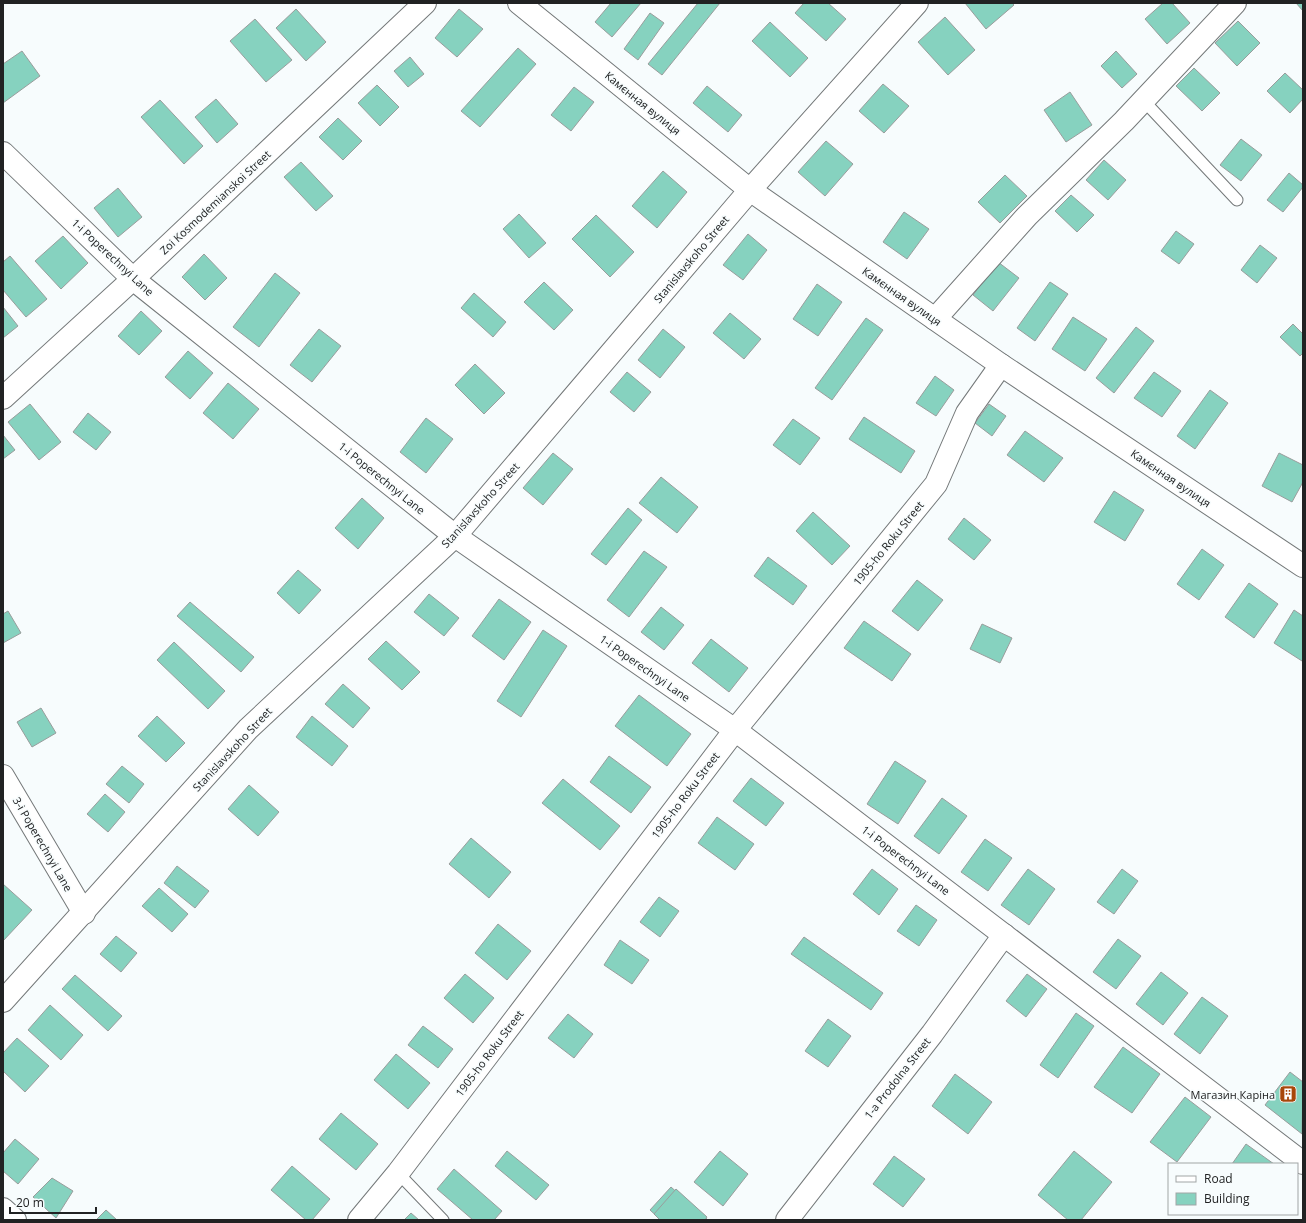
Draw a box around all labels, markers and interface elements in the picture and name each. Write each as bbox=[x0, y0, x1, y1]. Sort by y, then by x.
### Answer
street label: Камєнная вулиця bbox=[602, 68, 684, 138]
street label: Zoi Kosmodemianskoi Street bbox=[156, 146, 274, 258]
street label: Stanislavskoho Street bbox=[650, 212, 732, 306]
street label: 1-i Poperechnyi Lane bbox=[69, 215, 157, 299]
street label: Камєнная вулиця bbox=[859, 263, 945, 329]
street label: 1-i Poperechnyi Lane bbox=[336, 439, 428, 517]
street label: Камєнная вулиця bbox=[1128, 446, 1214, 510]
street label: Stanislavskoho Street bbox=[438, 459, 522, 551]
street label: 1905-ho Roku Street bbox=[849, 498, 927, 588]
street label: 1-i Poperechnyi Lane bbox=[597, 631, 693, 705]
street label: Stanislavskoho Street bbox=[189, 704, 275, 794]
street label: 1905-ho Roku Street bbox=[648, 749, 722, 841]
street label: 3-i Poperechnyi Lane bbox=[10, 794, 76, 894]
street label: 1-i Poperechnyi Lane bbox=[859, 822, 953, 898]
street label: 1905-ho Roku Street bbox=[452, 1007, 526, 1099]
street label: 1-a Prodolna Street bbox=[861, 1034, 933, 1122]
building icon: Магазин Каріна bbox=[1278, 1084, 1298, 1104]
place label: Магазин Каріна bbox=[1191, 1087, 1275, 1102]
legend bbox=[1168, 1163, 1298, 1215]
text: Road bbox=[1204, 1170, 1233, 1187]
scale bar bbox=[10, 1189, 96, 1215]
text: Building bbox=[1204, 1190, 1250, 1207]
text: 20 m bbox=[16, 1194, 44, 1211]

